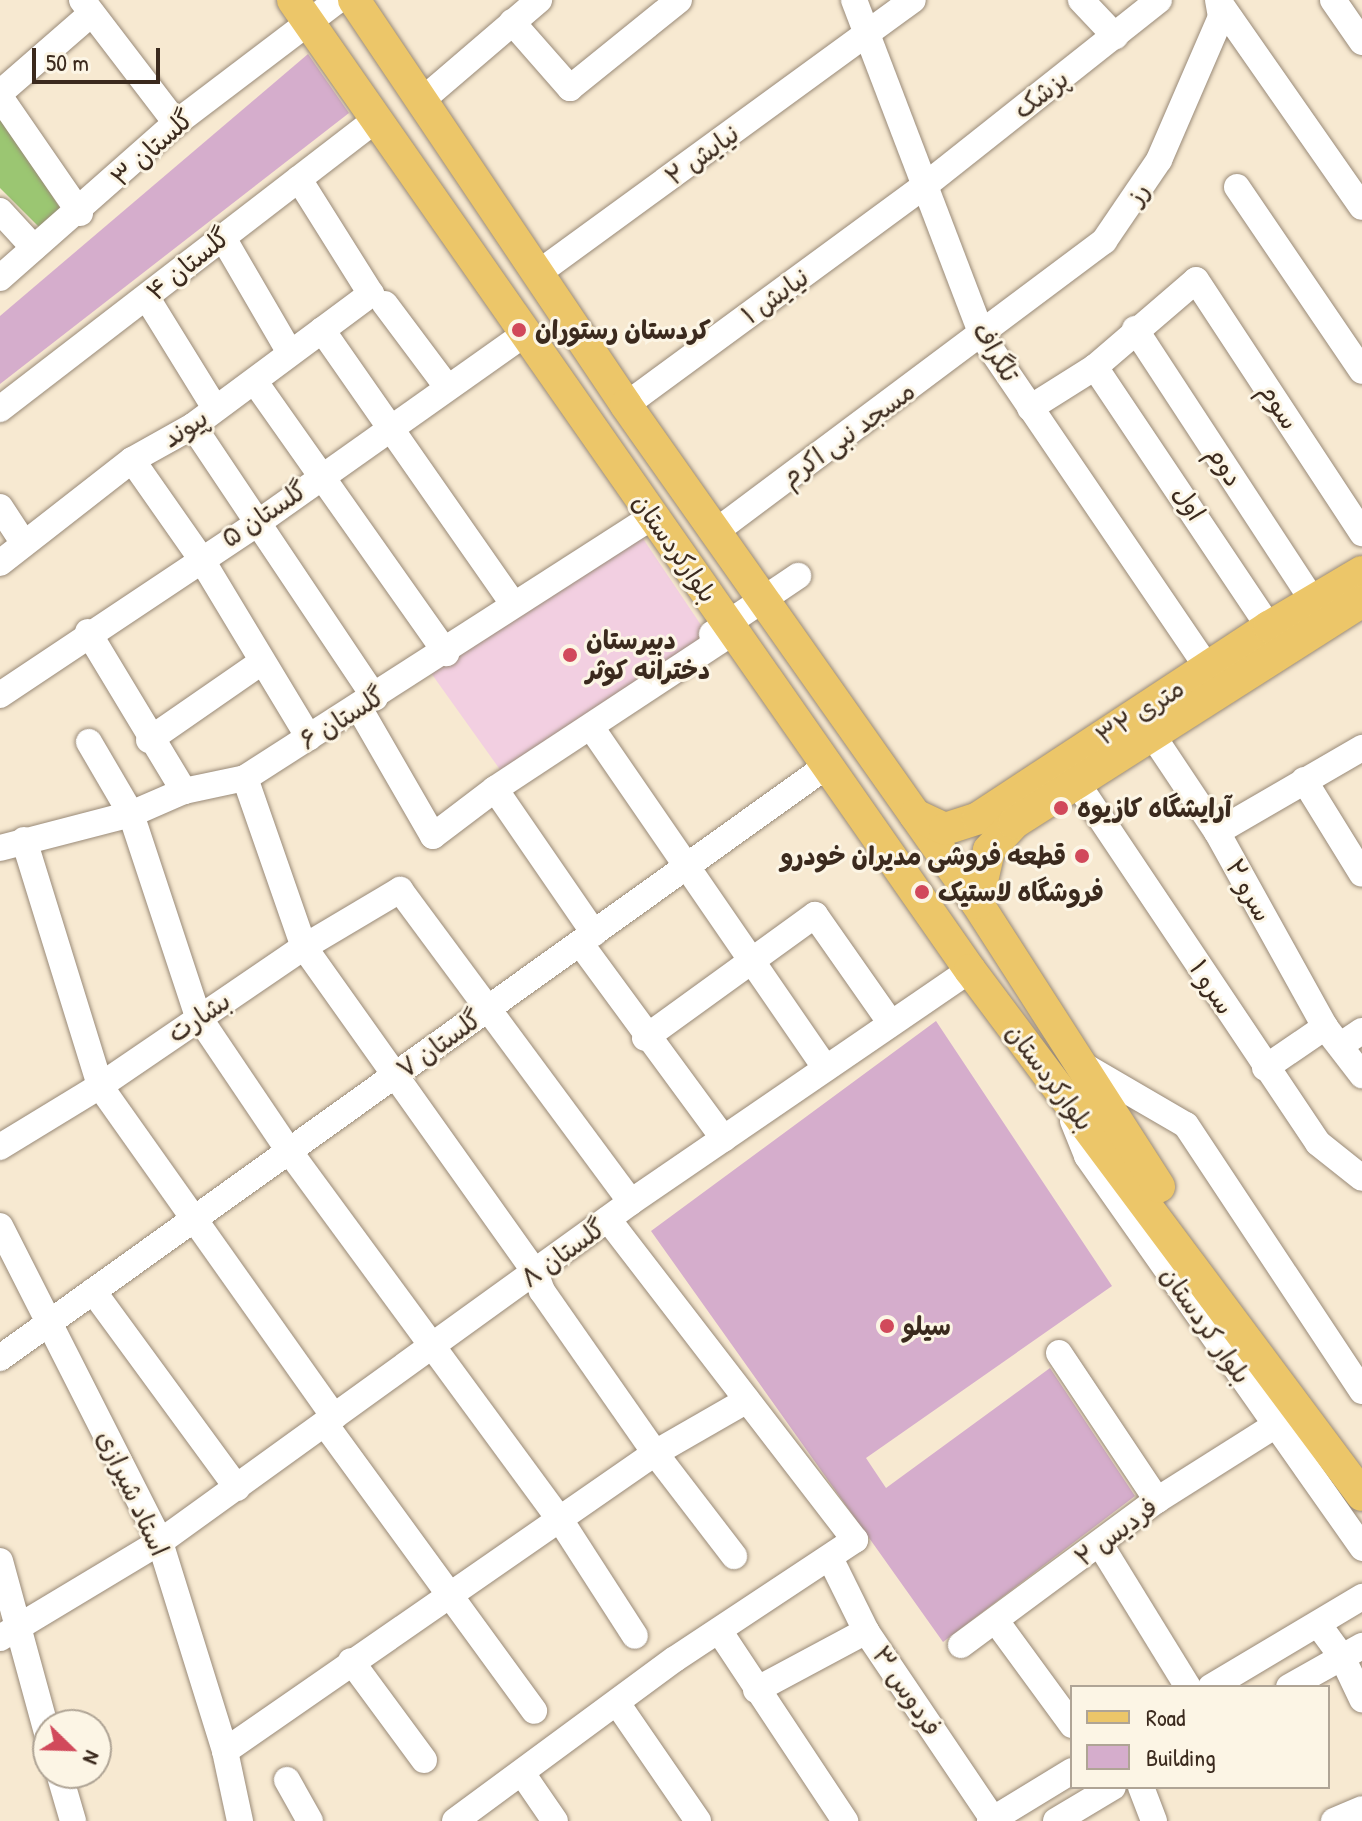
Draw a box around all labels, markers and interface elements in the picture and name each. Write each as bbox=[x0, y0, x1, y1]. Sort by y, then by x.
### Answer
scale bar bbox=[36, 32, 164, 82]
text: 50 m bbox=[46, 46, 89, 78]
street label: پزشک bbox=[1007, 63, 1075, 125]
street label: گلستان ۳ bbox=[104, 103, 200, 193]
street label: نیایش ۲ bbox=[659, 118, 745, 192]
street label: رز bbox=[1119, 176, 1155, 210]
street label: گلستان ۴ bbox=[140, 221, 236, 307]
street label: نیایش ۱ bbox=[735, 261, 815, 331]
place label: کردستان رستوران bbox=[535, 314, 711, 346]
street label: تلگراف bbox=[966, 316, 1026, 388]
marker: کردستان رستوران bbox=[510, 321, 528, 339]
street label: مسجد نبی اکرم bbox=[775, 375, 921, 493]
street label: سوم bbox=[1252, 377, 1306, 435]
street label: پیوند bbox=[156, 402, 214, 454]
street label: دوم bbox=[1200, 440, 1250, 492]
street label: گلستان ۵ bbox=[215, 474, 313, 554]
street label: اول bbox=[1166, 479, 1212, 527]
street label: بلوارکردستان bbox=[626, 487, 724, 609]
place label: دبیرستان دخترانه کوثر bbox=[586, 624, 710, 686]
marker: دبیرستان دخترانه کوثر bbox=[561, 646, 579, 664]
street label: ۳۲ متری bbox=[1090, 672, 1190, 752]
street label: گلستان ۶ bbox=[294, 680, 390, 756]
place label: آرایشگاه کازیوه bbox=[1077, 792, 1231, 824]
marker: آرایشگاه کازیوه bbox=[1052, 799, 1070, 817]
place label: قطعه فروشی مدیران خودرو bbox=[780, 840, 1066, 872]
marker: قطعه فروشی مدیران خودرو bbox=[1073, 847, 1091, 865]
street label: سرو ۲ bbox=[1219, 853, 1279, 927]
place label: فروشگاه لاستیک bbox=[938, 876, 1104, 908]
marker: فروشگاه لاستیک bbox=[913, 883, 931, 901]
street label: سرو ۱ bbox=[1183, 954, 1241, 1020]
street label: بشارت bbox=[162, 985, 236, 1049]
street label: گلستان ۷ bbox=[391, 1003, 487, 1085]
street label: بلوارکردستان bbox=[1000, 1017, 1100, 1137]
street label: گلستان ۸ bbox=[515, 1212, 611, 1294]
street label: بلوار کردستان bbox=[1154, 1260, 1258, 1390]
place label: سیلو bbox=[903, 1310, 951, 1342]
marker: سیلو bbox=[878, 1317, 896, 1335]
street label: استاد شیرازی bbox=[90, 1425, 176, 1561]
street label: فردیس ۲ bbox=[1069, 1491, 1163, 1573]
street label: فردوس ۳ bbox=[866, 1640, 948, 1742]
legend bbox=[1070, 1685, 1330, 1789]
text: Road bbox=[1146, 1701, 1185, 1733]
north arrow bbox=[32, 1709, 112, 1789]
text: Building bbox=[1146, 1741, 1216, 1773]
text: N bbox=[76, 1746, 108, 1769]

